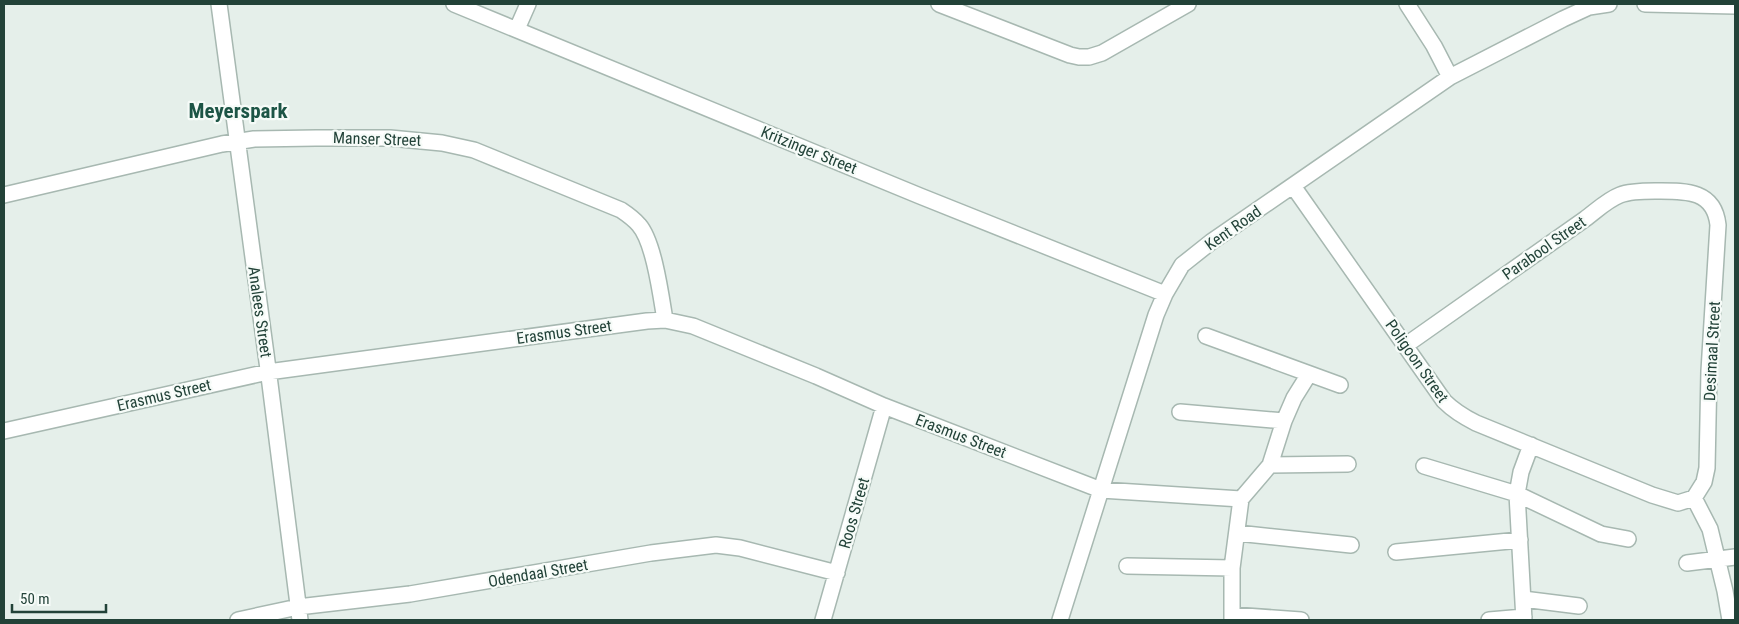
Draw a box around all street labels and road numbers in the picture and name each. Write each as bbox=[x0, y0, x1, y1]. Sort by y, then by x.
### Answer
street label: Kritzinger Street bbox=[758, 122, 860, 178]
street label: Manser Street bbox=[333, 128, 422, 150]
street label: Kent Road bbox=[1201, 202, 1265, 254]
street label: Parabool Street bbox=[1499, 212, 1590, 284]
street label: Analees Street bbox=[244, 265, 276, 359]
street label: Desimaal Street bbox=[1700, 300, 1724, 401]
street label: Erasmus Street bbox=[515, 316, 613, 348]
street label: Poligoon Street bbox=[1381, 316, 1453, 406]
street label: Erasmus Street bbox=[115, 375, 213, 415]
street label: Erasmus Street bbox=[913, 410, 1009, 462]
street label: Roos Street bbox=[835, 475, 873, 551]
street label: Odendaal Street bbox=[487, 555, 590, 591]

